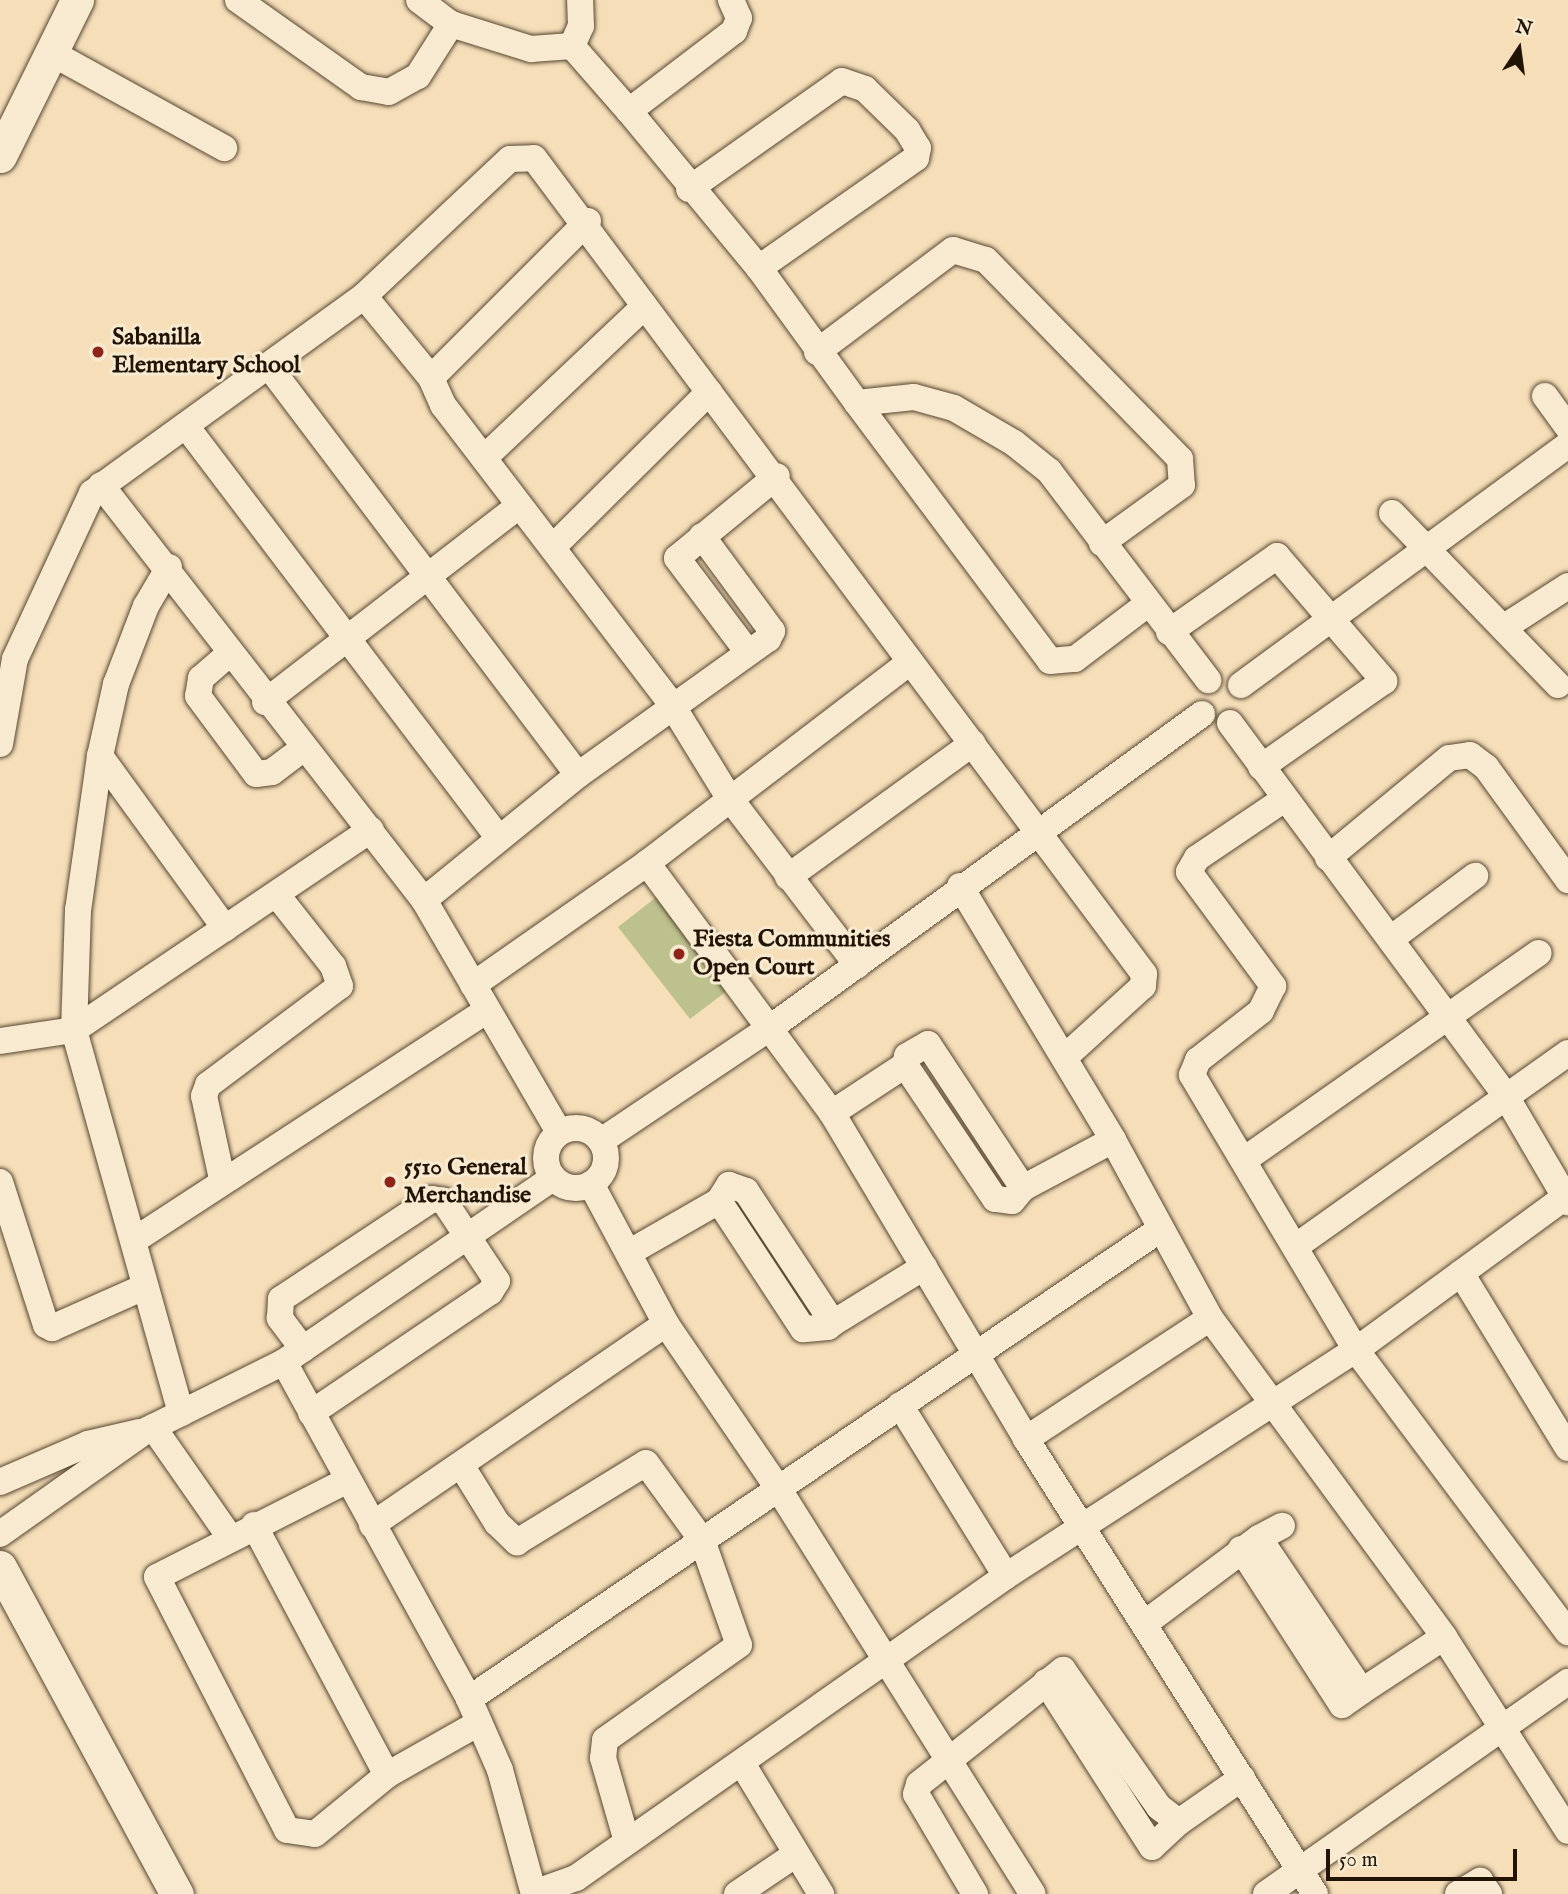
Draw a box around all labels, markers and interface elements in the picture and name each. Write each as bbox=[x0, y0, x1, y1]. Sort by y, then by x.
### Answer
north arrow bbox=[1484, 14, 1554, 84]
text: N bbox=[1513, 15, 1534, 42]
place label: Sabanilla Elementary School bbox=[112, 324, 300, 380]
marker: Sabanilla Elementary School bbox=[90, 344, 106, 360]
place label: Fiesta Communities Open Court bbox=[693, 926, 890, 982]
marker: Fiesta Communities Open Court bbox=[671, 946, 687, 962]
place label: 5510 General Merchandise bbox=[404, 1154, 531, 1210]
marker: 5510 General Merchandise bbox=[382, 1174, 398, 1190]
scale bar bbox=[1330, 1834, 1521, 1878]
text: 50 m bbox=[1339, 1847, 1378, 1874]

